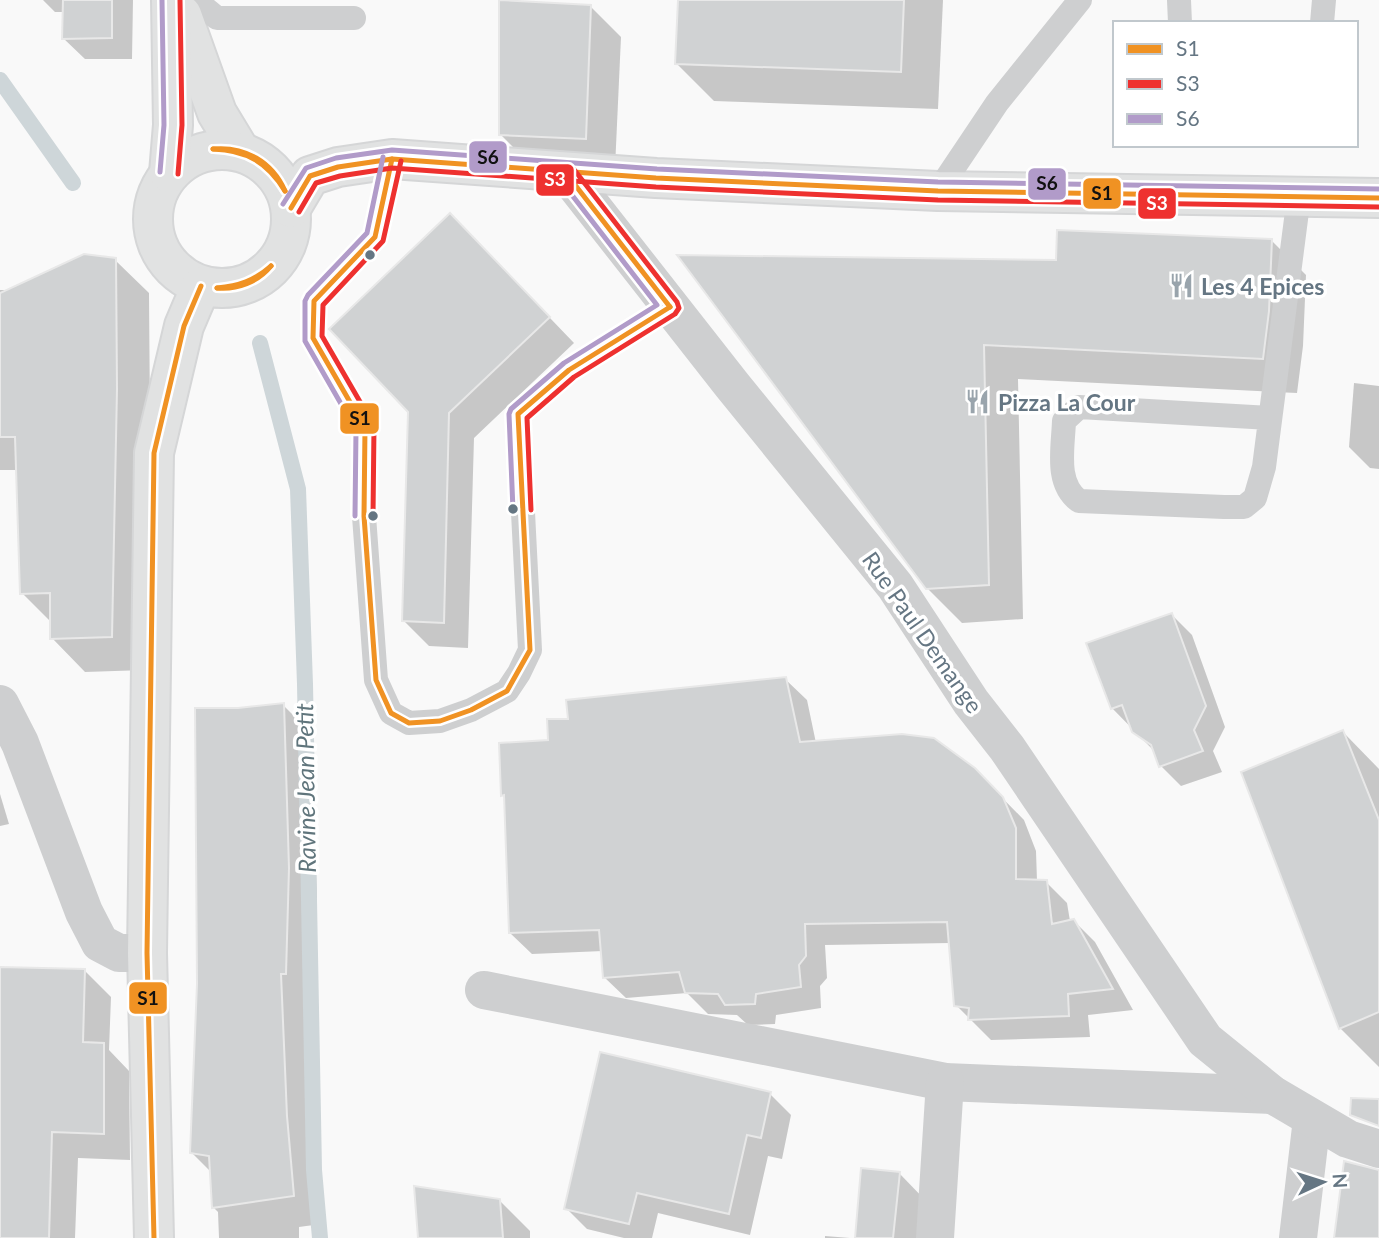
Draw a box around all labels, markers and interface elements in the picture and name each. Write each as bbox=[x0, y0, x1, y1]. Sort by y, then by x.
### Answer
legend bbox=[1113, 21, 1358, 147]
text: S1 bbox=[1176, 35, 1200, 60]
text: S3 bbox=[1176, 70, 1200, 95]
text: S6 bbox=[1176, 105, 1200, 130]
line badge: S6 bbox=[468, 140, 508, 174]
text: S6 bbox=[477, 145, 499, 168]
line badge: S3 bbox=[535, 163, 575, 197]
text: S3 bbox=[544, 167, 566, 190]
line badge: S6 bbox=[1027, 167, 1067, 201]
text: S6 bbox=[1036, 171, 1058, 194]
line badge: S1 bbox=[1082, 177, 1122, 210]
text: S1 bbox=[1091, 181, 1113, 204]
line badge: S3 bbox=[1137, 187, 1177, 220]
text: S3 bbox=[1146, 191, 1168, 214]
unlabelled marker bbox=[363, 248, 377, 262]
restaurant icon: Les 4 Epices bbox=[1167, 272, 1195, 300]
place label: Les 4 Epices bbox=[1201, 272, 1324, 300]
restaurant icon: Pizza La Cour bbox=[964, 388, 992, 416]
place label: Pizza La Cour bbox=[998, 388, 1136, 416]
line badge: S1 bbox=[339, 402, 380, 435]
text: S1 bbox=[349, 406, 371, 429]
unlabelled marker bbox=[506, 502, 520, 516]
unlabelled marker bbox=[366, 509, 380, 523]
street label: Rue Paul Demange bbox=[857, 546, 989, 718]
water label: Ravine Jean Petit bbox=[289, 702, 321, 873]
line badge: S1 bbox=[128, 981, 168, 1015]
text: S1 bbox=[137, 986, 159, 1009]
north arrow bbox=[1288, 1147, 1358, 1217]
text: N bbox=[1328, 1173, 1352, 1189]

